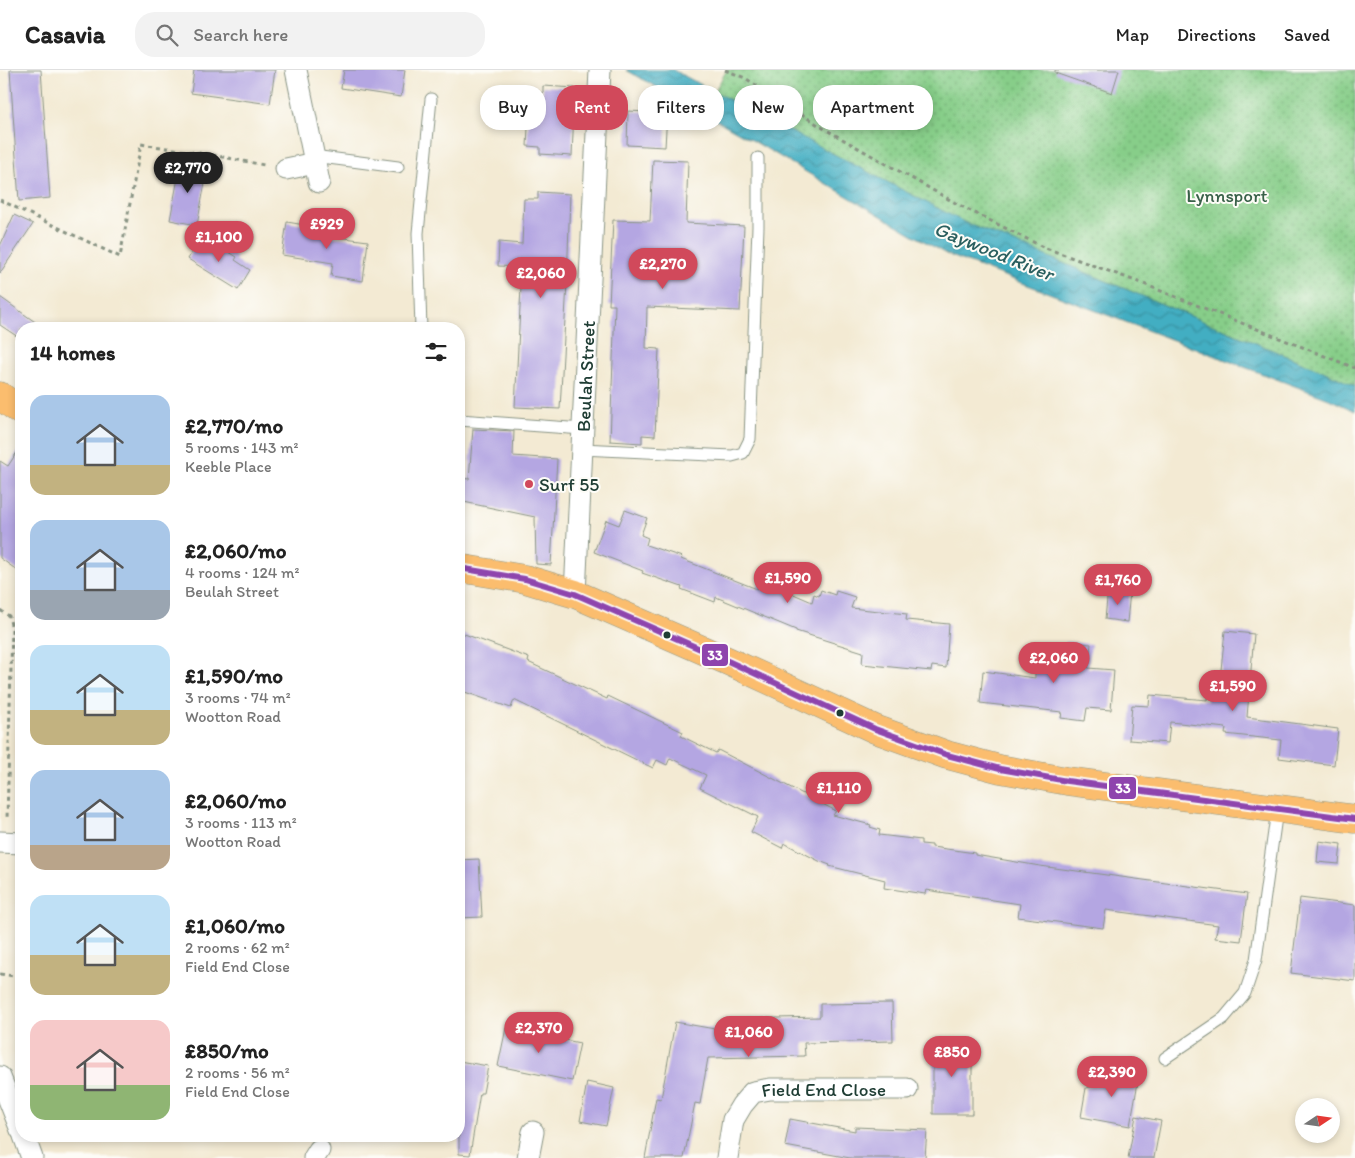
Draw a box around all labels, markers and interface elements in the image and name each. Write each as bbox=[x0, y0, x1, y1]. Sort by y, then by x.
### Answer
search box bbox=[135, 12, 485, 57]
text: Casavia bbox=[25, 20, 105, 49]
icon: search bbox=[153, 21, 181, 49]
text: Search here bbox=[193, 23, 288, 46]
text: Map bbox=[1116, 24, 1149, 46]
text: Directions bbox=[1177, 24, 1256, 46]
text: Saved bbox=[1284, 24, 1330, 46]
chip: Buy bbox=[480, 85, 546, 130]
chip: Rent bbox=[556, 85, 628, 130]
chip: Filters bbox=[638, 85, 724, 130]
chip: New bbox=[734, 85, 803, 130]
chip: Apartment bbox=[813, 85, 933, 130]
pin: £2,770 bbox=[147, 152, 229, 194]
text: £2,770 bbox=[165, 158, 211, 177]
park label: Lynnsport bbox=[1186, 184, 1268, 207]
pin: £929 bbox=[297, 208, 357, 250]
text: £929 bbox=[310, 214, 344, 233]
water label: Gaywood River bbox=[931, 216, 1059, 287]
pin: £1,100 bbox=[178, 220, 260, 263]
text: £1,100 bbox=[196, 227, 242, 246]
pin: £2,270 bbox=[622, 248, 704, 290]
text: £2,270 bbox=[640, 254, 686, 273]
pin: £2,060 bbox=[500, 256, 582, 299]
text: £2,060 bbox=[517, 263, 565, 282]
street label: Beulah Street bbox=[572, 320, 600, 433]
icon: filters bbox=[422, 338, 450, 366]
text: 14 homes bbox=[30, 340, 115, 365]
text: £2,770/mo bbox=[185, 413, 283, 438]
icon: home bbox=[70, 415, 130, 475]
text: 5 rooms · 143 m² bbox=[185, 438, 299, 457]
text: Keeble Place bbox=[185, 457, 272, 476]
place label: Surf 55 bbox=[539, 473, 599, 496]
marker: Surf 55 bbox=[523, 478, 535, 490]
text: £2,060/mo bbox=[185, 538, 286, 563]
icon: home bbox=[70, 540, 130, 600]
pin: £1,590 bbox=[747, 562, 829, 604]
text: 4 rooms · 124 m² bbox=[185, 563, 300, 582]
pin: £1,760 bbox=[1077, 564, 1159, 606]
text: £1,590 bbox=[765, 568, 811, 587]
text: £1,760 bbox=[1095, 570, 1141, 589]
text: Beulah Street bbox=[185, 582, 279, 601]
unlabelled marker bbox=[662, 630, 672, 640]
pin: £2,060 bbox=[1013, 642, 1095, 684]
line badge: 33 bbox=[701, 643, 729, 667]
text: 33 bbox=[707, 647, 723, 664]
text: £2,060 bbox=[1030, 648, 1078, 667]
text: £1,590/mo bbox=[185, 663, 283, 688]
icon: home bbox=[70, 665, 130, 725]
pin: £1,590 bbox=[1192, 670, 1274, 712]
text: £1,590 bbox=[1210, 676, 1256, 695]
text: 3 rooms · 74 m² bbox=[185, 688, 291, 707]
text: Wootton Road bbox=[185, 707, 281, 726]
unlabelled marker bbox=[835, 708, 845, 718]
pin: £1,110 bbox=[798, 772, 880, 814]
line badge: 33 bbox=[1108, 776, 1137, 800]
text: £1,110 bbox=[817, 778, 861, 797]
text: 33 bbox=[1115, 780, 1131, 797]
text: £2,060/mo bbox=[185, 788, 286, 813]
icon: home bbox=[70, 790, 130, 850]
text: 3 rooms · 113 m² bbox=[185, 813, 297, 832]
text: Wootton Road bbox=[185, 832, 281, 851]
text: £1,060/mo bbox=[185, 913, 285, 938]
icon: home bbox=[70, 915, 130, 975]
text: 2 rooms · 62 m² bbox=[185, 938, 290, 957]
text: Field End Close bbox=[185, 957, 290, 976]
pin: £2,370 bbox=[498, 1012, 580, 1054]
pin: £1,060 bbox=[708, 1016, 790, 1058]
text: £2,370 bbox=[515, 1018, 563, 1037]
text: £1,060 bbox=[725, 1022, 773, 1041]
pin: £850 bbox=[922, 1036, 982, 1078]
text: £850/mo bbox=[185, 1038, 269, 1063]
icon: home bbox=[70, 1040, 130, 1100]
text: £850 bbox=[934, 1042, 970, 1061]
pin: £2,390 bbox=[1071, 1056, 1153, 1098]
text: £2,390 bbox=[1088, 1062, 1136, 1081]
text: 2 rooms · 56 m² bbox=[185, 1063, 290, 1082]
street label: Field End Close bbox=[760, 1078, 886, 1102]
text: Field End Close bbox=[185, 1082, 290, 1101]
north arrow bbox=[1295, 1098, 1340, 1142]
map controls bbox=[1295, 1098, 1340, 1143]

